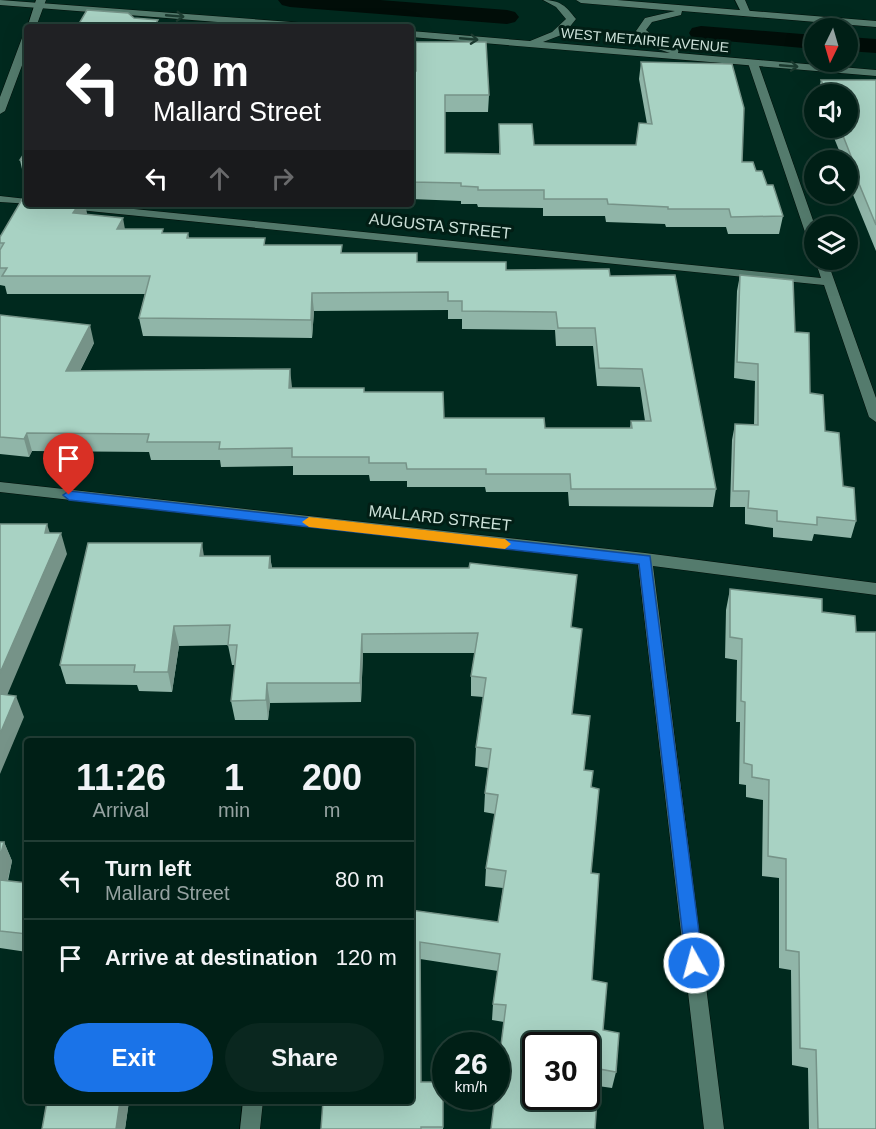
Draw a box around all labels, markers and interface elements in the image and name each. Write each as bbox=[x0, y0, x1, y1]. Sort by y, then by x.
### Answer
one-way arrow bbox=[164, 10, 184, 21]
north arrow bbox=[804, 18, 858, 72]
map controls bbox=[804, 18, 858, 270]
street label: WEST METAIRIE AVENUE bbox=[560, 25, 730, 55]
one-way arrow bbox=[459, 34, 479, 45]
icon: left bbox=[54, 48, 132, 126]
text: 80 m bbox=[153, 48, 249, 95]
one-way arrow bbox=[779, 61, 799, 72]
button: sound bbox=[804, 84, 858, 138]
text: Mallard Street bbox=[153, 97, 321, 127]
button: search bbox=[804, 150, 858, 204]
icon: left bbox=[140, 162, 173, 195]
icon: ahead bbox=[203, 162, 236, 195]
icon: right bbox=[266, 162, 299, 195]
street label: AUGUSTA STREET bbox=[368, 210, 512, 242]
button: layers bbox=[804, 216, 858, 270]
pin bbox=[43, 433, 94, 495]
icon: arrive bbox=[52, 442, 85, 475]
street label: MALLARD STREET bbox=[368, 502, 512, 534]
text: 11:26 bbox=[76, 757, 166, 798]
text: 1 bbox=[224, 757, 244, 798]
text: 200 bbox=[302, 757, 362, 798]
text: Arrival bbox=[93, 799, 149, 821]
text: min bbox=[218, 799, 250, 821]
text: m bbox=[324, 799, 340, 821]
text: Turn left bbox=[105, 856, 191, 881]
icon: left bbox=[54, 864, 87, 897]
text: 80 m bbox=[335, 867, 384, 892]
text: Mallard Street bbox=[105, 882, 230, 904]
position arrow bbox=[662, 931, 726, 995]
icon: arrive bbox=[54, 942, 87, 975]
text: Arrive at destination bbox=[105, 945, 318, 970]
text: 120 m bbox=[336, 945, 397, 970]
button: Exit bbox=[54, 1023, 213, 1092]
button: Share bbox=[225, 1023, 384, 1092]
speed limit sign: 30 bbox=[522, 1032, 600, 1110]
text: 26 bbox=[454, 1047, 488, 1080]
text: km/h bbox=[455, 1078, 487, 1095]

